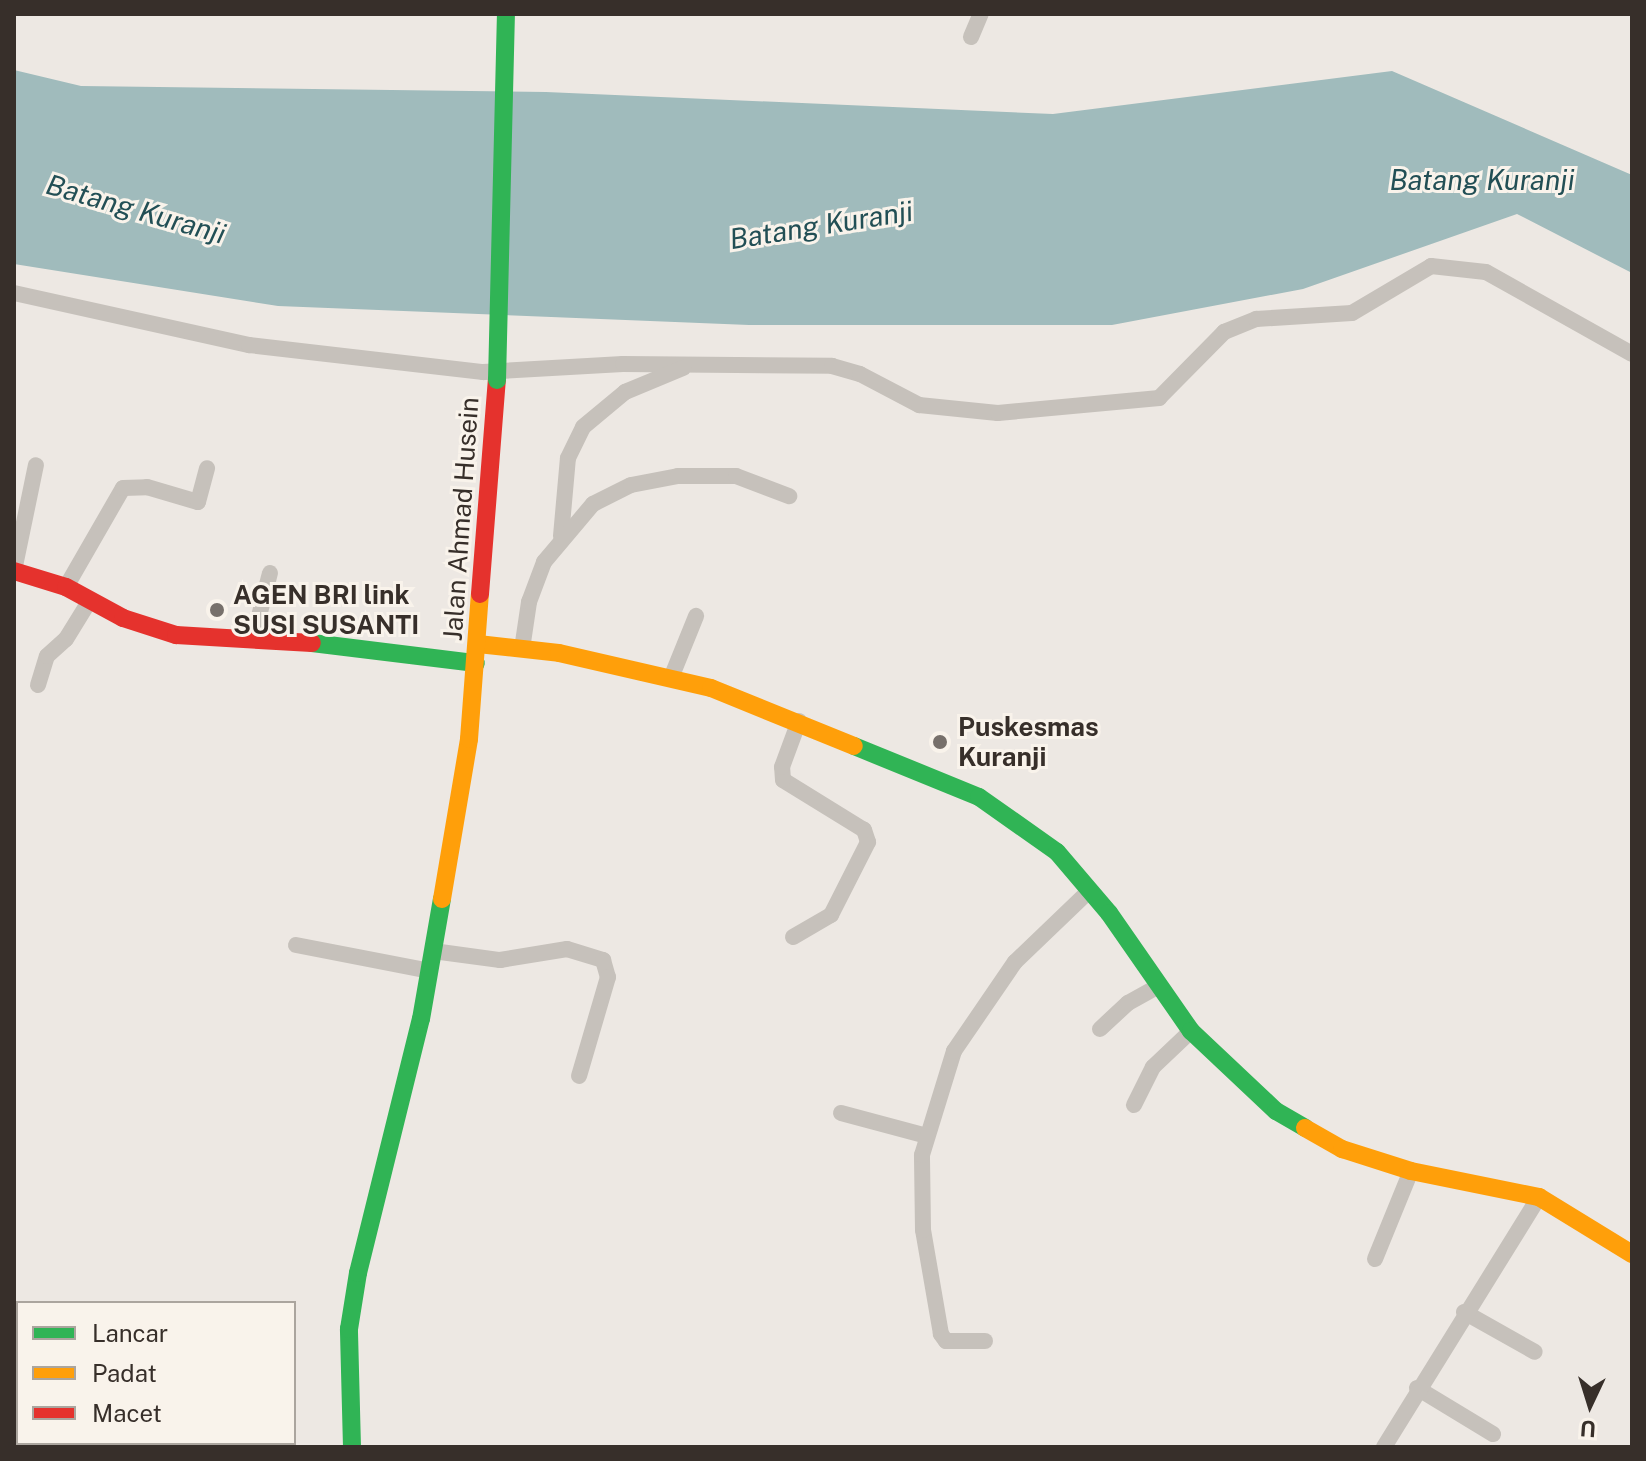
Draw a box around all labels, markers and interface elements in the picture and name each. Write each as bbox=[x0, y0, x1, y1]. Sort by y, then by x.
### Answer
water label: Batang Kuranji bbox=[1389, 163, 1575, 197]
water label: Batang Kuranji bbox=[42, 167, 230, 251]
water label: Batang Kuranji bbox=[727, 194, 915, 256]
street label: Jalan Ahmad Husein bbox=[437, 396, 485, 642]
place label: AGEN BRI link SUSI SUSANTI bbox=[233, 579, 419, 640]
marker: AGEN BRI link SUSI SUSANTI bbox=[208, 601, 226, 619]
place label: Puskesmas Kuranji bbox=[958, 711, 1099, 772]
marker: Puskesmas Kuranji bbox=[929, 731, 951, 753]
legend bbox=[16, 1301, 296, 1445]
text: Lancar bbox=[92, 1319, 168, 1347]
text: Padat bbox=[92, 1359, 157, 1387]
north arrow bbox=[1550, 1365, 1630, 1445]
text: Macet bbox=[92, 1399, 162, 1427]
text: U bbox=[1579, 1415, 1597, 1442]

